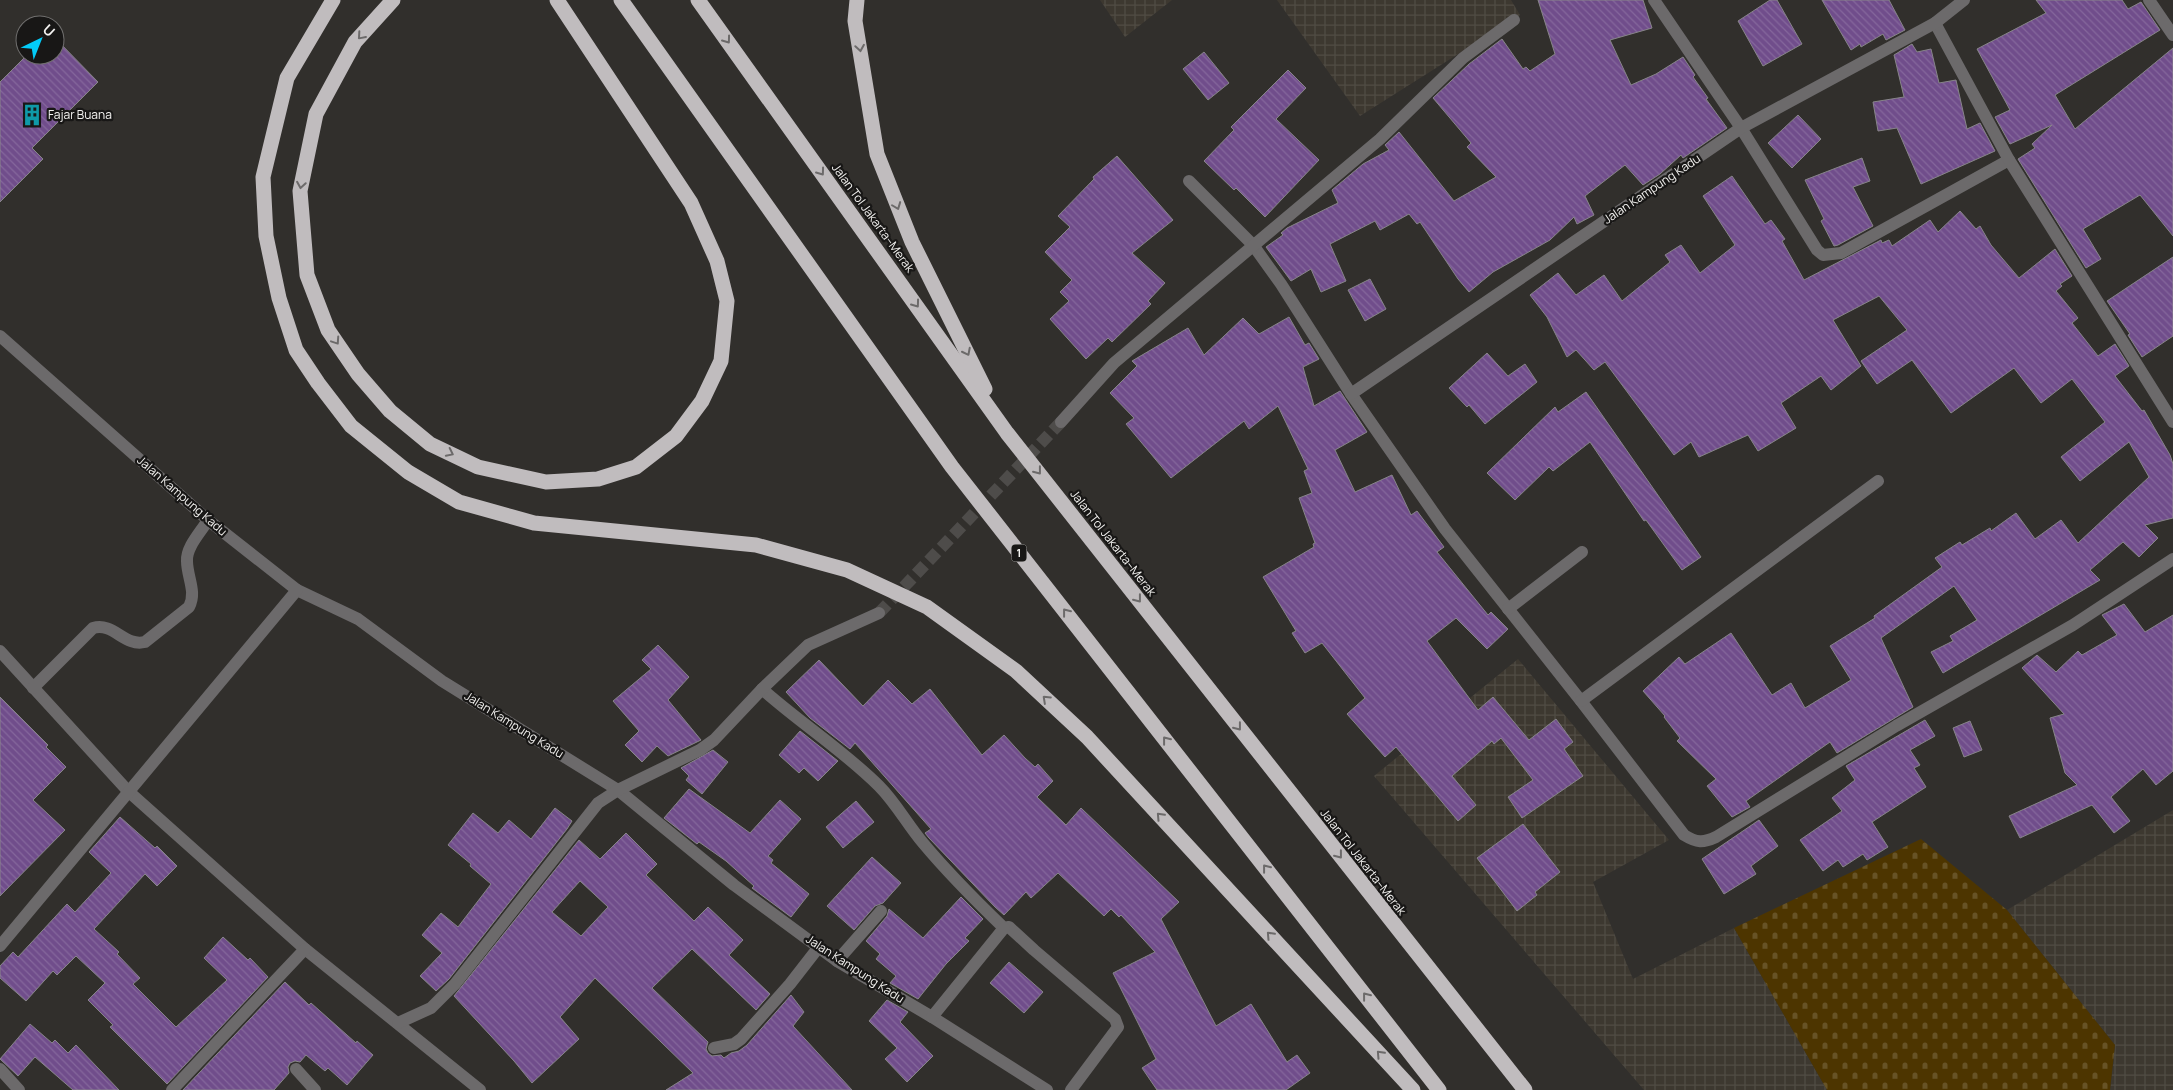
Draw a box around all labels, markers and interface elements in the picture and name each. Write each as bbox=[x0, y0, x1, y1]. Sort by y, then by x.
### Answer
north arrow bbox=[15, 15, 65, 65]
text: U bbox=[39, 20, 59, 41]
one-way arrow bbox=[357, 31, 366, 40]
one-way arrow bbox=[721, 34, 730, 44]
one-way arrow bbox=[854, 44, 864, 53]
building icon: Fajar Buana bbox=[19, 102, 45, 128]
place label: Fajar Buana bbox=[48, 106, 112, 123]
street label: Jalan Kampung Kadu bbox=[1600, 150, 1704, 228]
street label: Jalan Tol Jakarta–Merak bbox=[828, 160, 919, 276]
one-way arrow bbox=[815, 166, 824, 176]
one-way arrow bbox=[297, 181, 307, 190]
one-way arrow bbox=[891, 201, 901, 209]
one-way arrow bbox=[910, 298, 918, 307]
one-way arrow bbox=[330, 335, 339, 345]
one-way arrow bbox=[961, 347, 971, 356]
one-way arrow bbox=[445, 447, 454, 458]
street label: Jalan Kampung Kadu bbox=[134, 452, 231, 539]
one-way arrow bbox=[1032, 465, 1040, 474]
street label: Jalan Tol Jakarta–Merak bbox=[1066, 486, 1161, 600]
road number: 1 bbox=[1012, 544, 1026, 562]
one-way arrow bbox=[1132, 593, 1141, 603]
one-way arrow bbox=[1063, 609, 1071, 618]
street label: Jalan Kampung Kadu bbox=[461, 687, 567, 762]
one-way arrow bbox=[1043, 696, 1052, 705]
one-way arrow bbox=[1233, 721, 1241, 730]
one-way arrow bbox=[1163, 737, 1171, 746]
street label: Jalan Tol Jakarta–Merak bbox=[1316, 805, 1411, 919]
one-way arrow bbox=[1157, 812, 1166, 821]
one-way arrow bbox=[1333, 849, 1342, 858]
one-way arrow bbox=[1262, 865, 1271, 874]
street label: Jalan Kampung Kadu bbox=[803, 930, 908, 1007]
one-way arrow bbox=[1267, 931, 1276, 940]
one-way arrow bbox=[1362, 993, 1371, 1002]
one-way arrow bbox=[1377, 1051, 1386, 1060]

